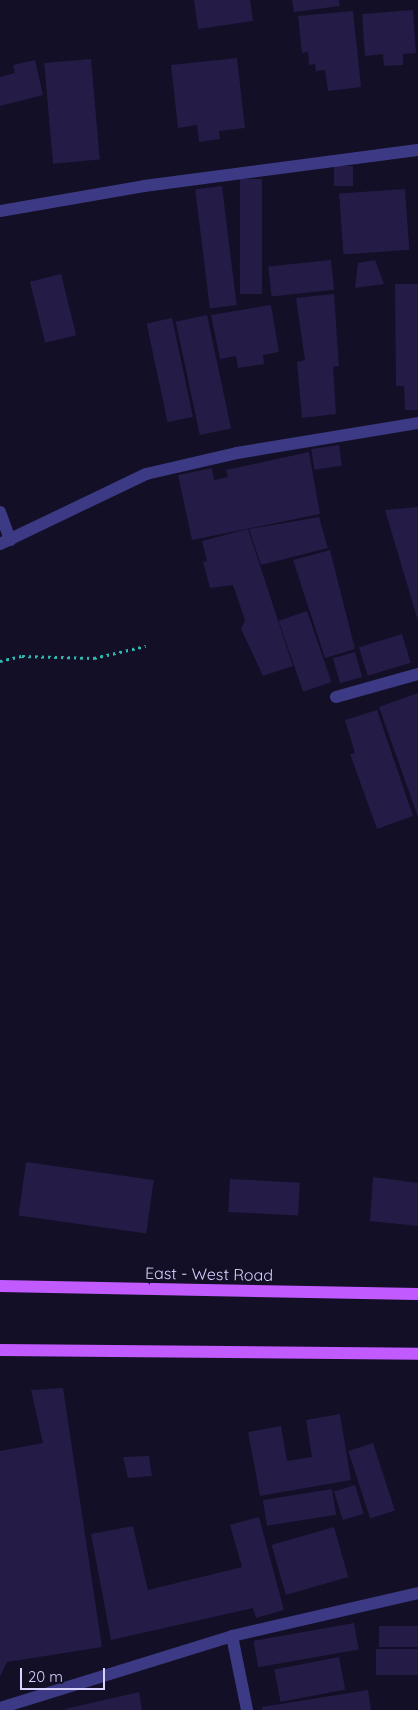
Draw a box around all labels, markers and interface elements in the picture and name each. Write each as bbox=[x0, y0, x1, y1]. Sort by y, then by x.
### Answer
street label: East - West Road bbox=[145, 1263, 273, 1285]
scale bar bbox=[22, 1658, 108, 1690]
text: 20 m bbox=[28, 1667, 63, 1686]

